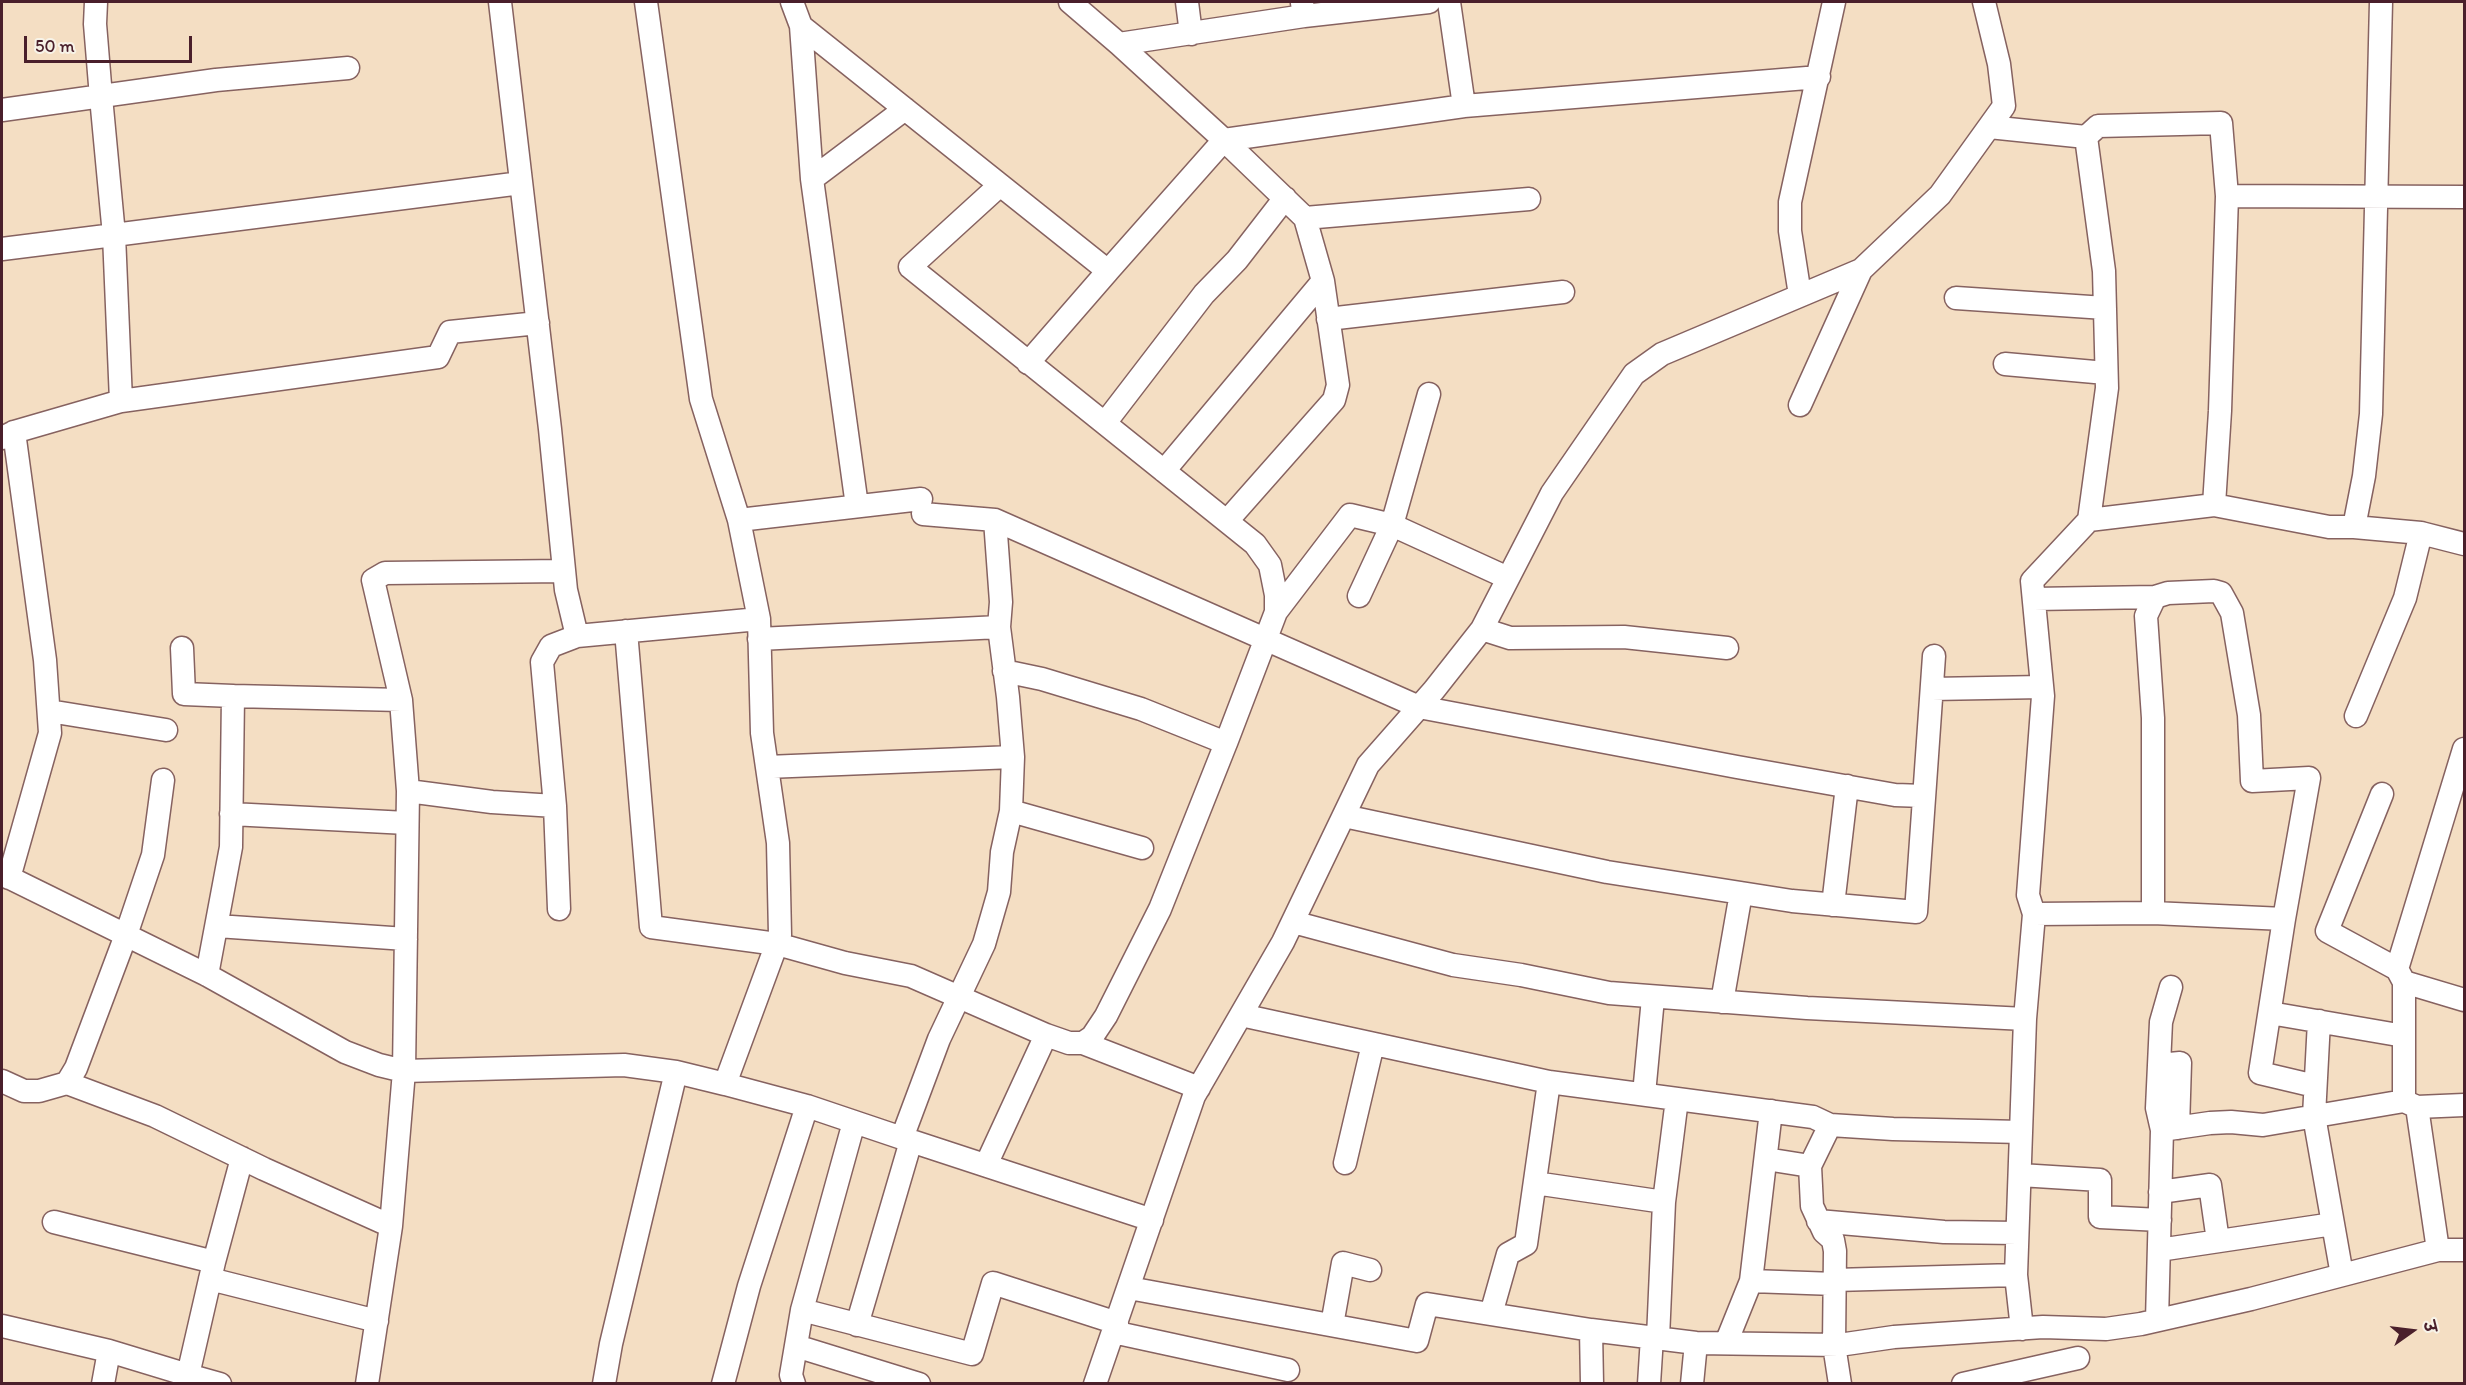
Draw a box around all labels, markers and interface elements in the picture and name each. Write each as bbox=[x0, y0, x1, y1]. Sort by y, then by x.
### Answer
scale bar bbox=[27, 24, 195, 62]
text: 50 m bbox=[35, 35, 75, 57]
north arrow bbox=[2382, 1301, 2442, 1361]
text: उ bbox=[2419, 1319, 2440, 1334]

